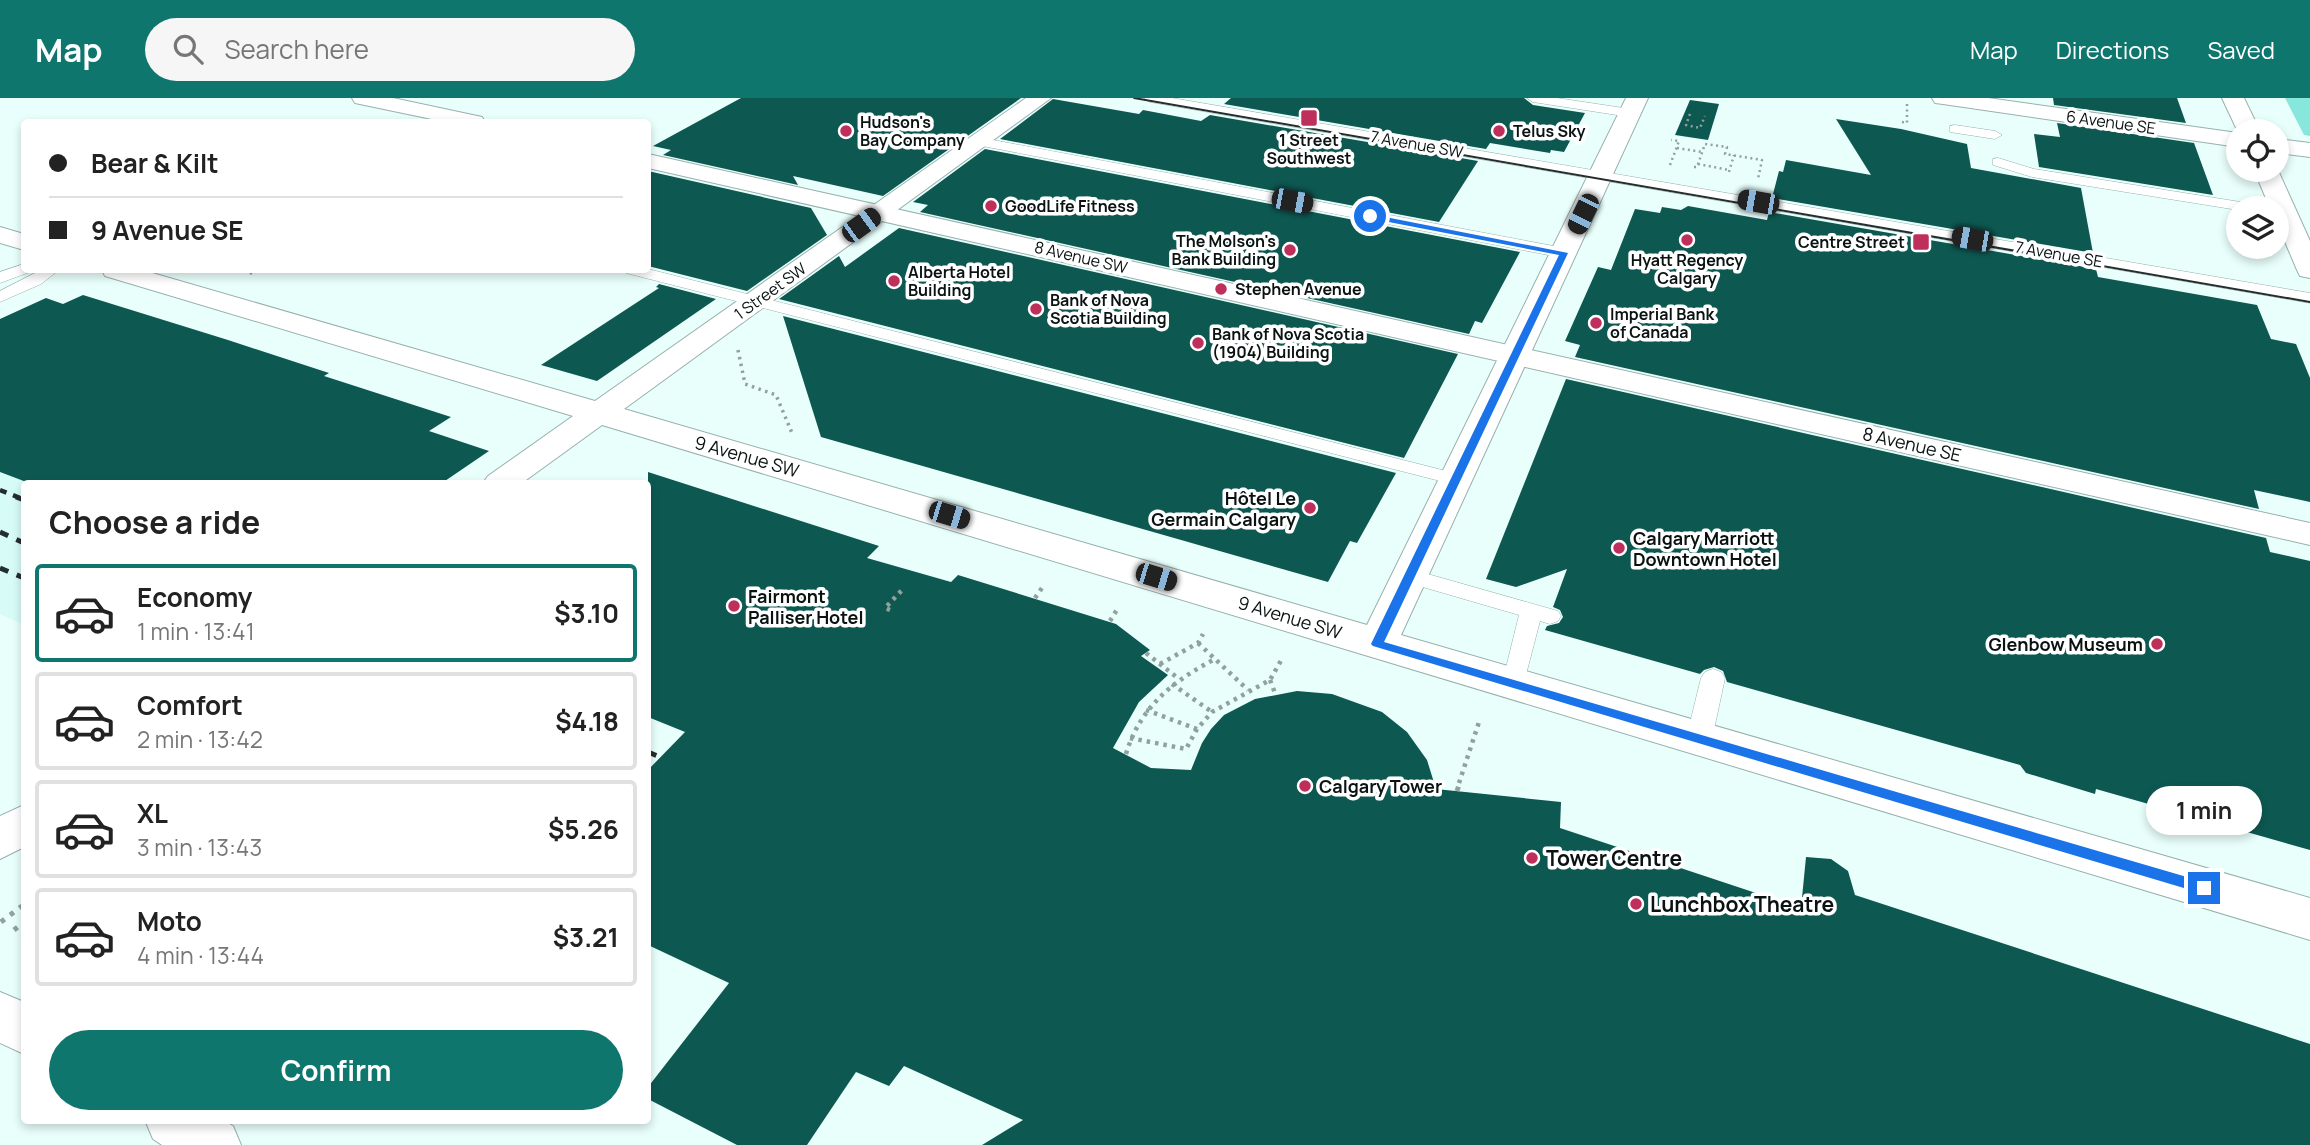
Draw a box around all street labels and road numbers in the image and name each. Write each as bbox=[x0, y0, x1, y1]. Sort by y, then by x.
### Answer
street label: 6 Avenue SE bbox=[2065, 105, 2157, 139]
street label: 7 Avenue SW bbox=[1369, 125, 1465, 163]
street label: 8 Avenue SW bbox=[1032, 236, 1130, 278]
street label: 7 Avenue SE bbox=[2014, 236, 2104, 272]
street label: 1 Street SW bbox=[729, 257, 811, 325]
street label: 8 Avenue SE bbox=[1860, 421, 1964, 467]
street label: 9 Avenue SW bbox=[692, 430, 802, 482]
street label: 9 Avenue SW bbox=[1235, 590, 1345, 644]

